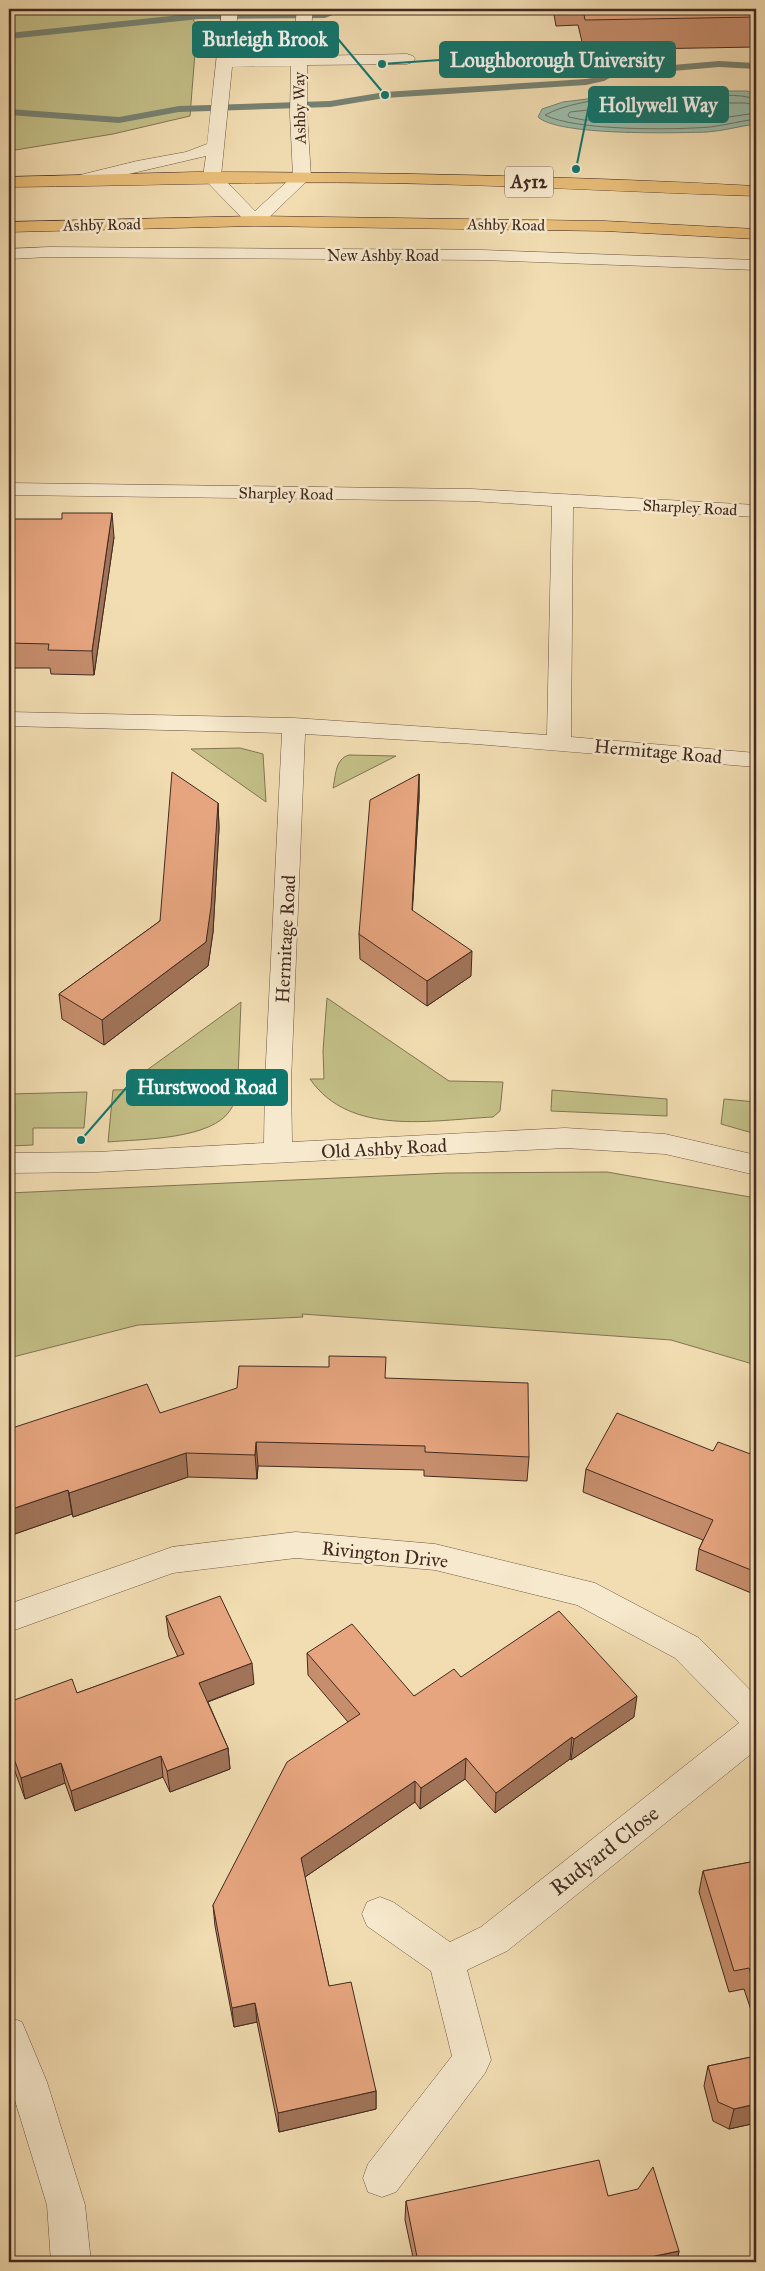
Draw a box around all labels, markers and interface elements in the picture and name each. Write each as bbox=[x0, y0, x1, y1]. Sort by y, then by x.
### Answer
callout: Burleigh Brook bbox=[193, 22, 338, 57]
text: Burleigh Brook bbox=[202, 27, 328, 52]
callout: Loughborough University bbox=[440, 42, 675, 77]
text: Loughborough University bbox=[450, 48, 666, 73]
street label: Ashby Way bbox=[289, 71, 310, 145]
callout: Hollywell Way bbox=[589, 87, 728, 122]
text: Hollywell Way bbox=[598, 93, 719, 118]
road number: A512 bbox=[505, 166, 553, 198]
street label: Ashby Road bbox=[62, 214, 141, 235]
street label: Ashby Road bbox=[466, 214, 545, 235]
street label: New Ashby Road bbox=[327, 246, 439, 265]
street label: Sharpley Road bbox=[239, 483, 333, 504]
street label: Sharpley Road bbox=[642, 496, 738, 519]
street label: Hermitage Road bbox=[593, 734, 723, 770]
street label: Hermitage Road bbox=[271, 874, 301, 1004]
callout: Hurstwood Road bbox=[127, 1070, 287, 1105]
text: Hurstwood Road bbox=[137, 1075, 278, 1099]
street label: Old Ashby Road bbox=[321, 1134, 448, 1163]
street label: Rivington Drive bbox=[321, 1536, 449, 1574]
street label: Rudyard Close bbox=[545, 1800, 664, 1901]

